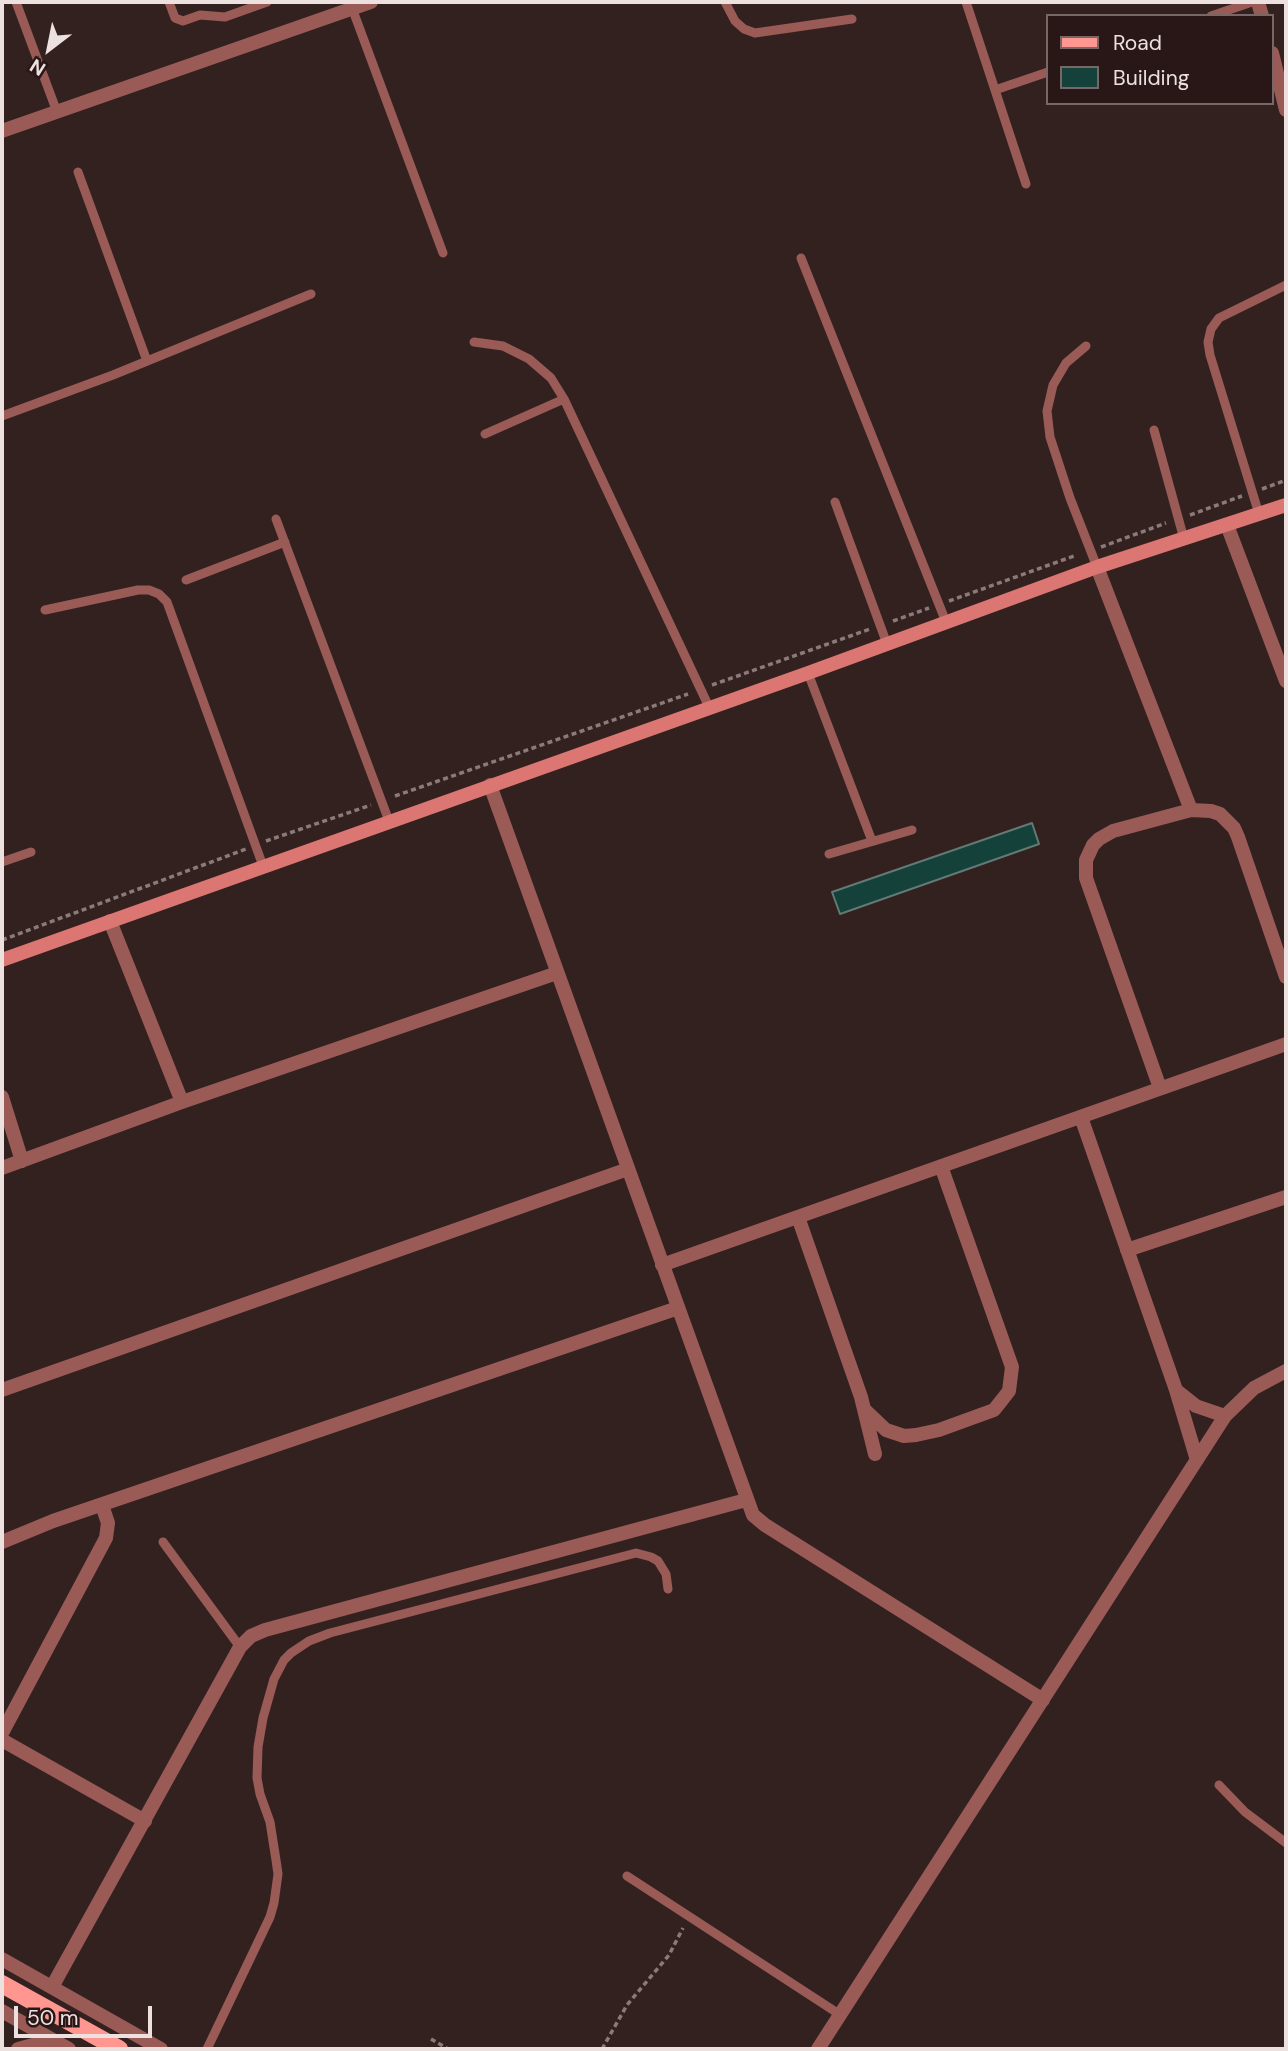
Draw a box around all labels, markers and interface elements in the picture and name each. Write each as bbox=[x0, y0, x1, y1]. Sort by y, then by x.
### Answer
north arrow bbox=[14, 14, 84, 84]
legend bbox=[1046, 14, 1274, 105]
text: Road bbox=[1113, 29, 1162, 57]
text: N bbox=[25, 53, 50, 82]
text: Building bbox=[1113, 64, 1189, 92]
scale bar bbox=[18, 1992, 156, 2036]
text: 50 m bbox=[27, 2004, 78, 2032]

